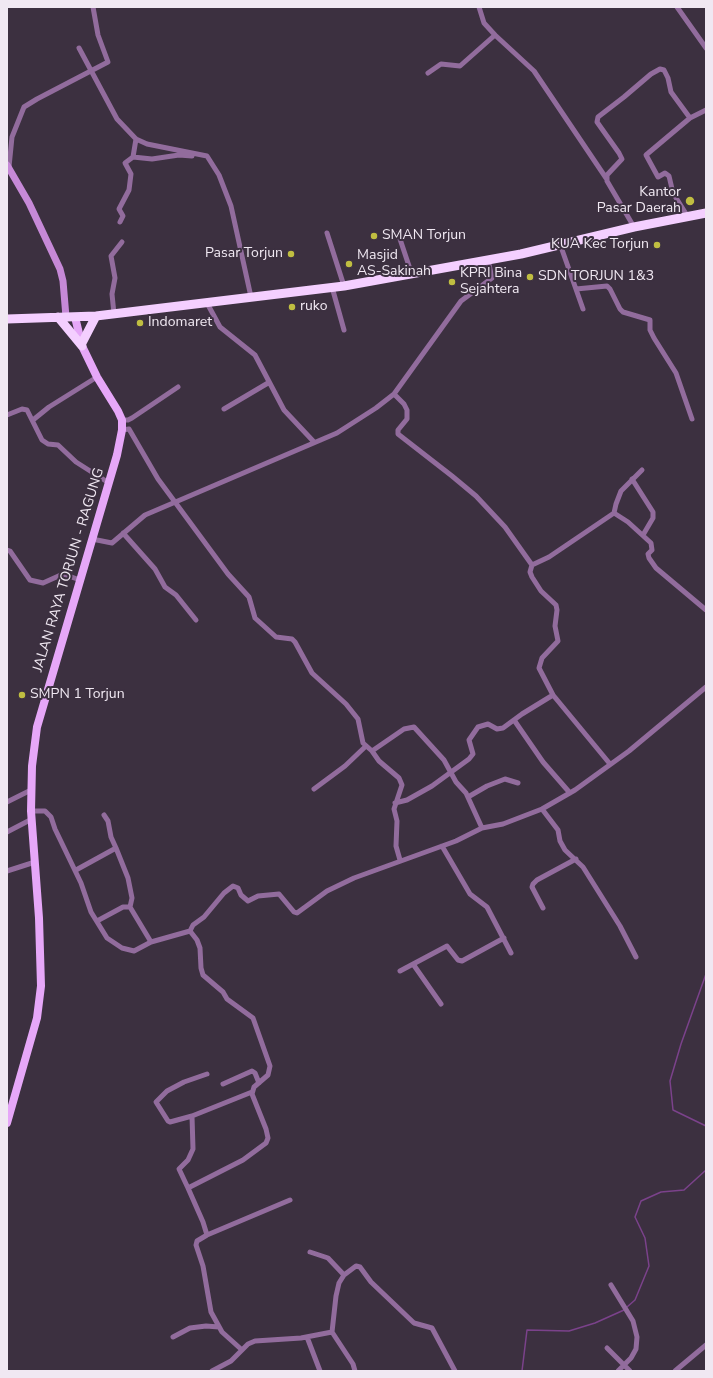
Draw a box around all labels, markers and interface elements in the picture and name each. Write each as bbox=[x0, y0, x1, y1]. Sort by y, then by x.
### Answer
place label: Kantor Pasar Daerah bbox=[597, 185, 681, 218]
marker: Kantor Pasar Daerah bbox=[684, 195, 696, 207]
place label: SMAN Torjun bbox=[382, 228, 466, 244]
marker: SMAN Torjun bbox=[369, 231, 379, 241]
place label: KUA Kec Torjun bbox=[551, 237, 649, 253]
marker: KUA Kec Torjun bbox=[652, 240, 662, 250]
place label: Pasar Torjun bbox=[205, 246, 283, 262]
place label: Masjid AS-Sakinah bbox=[357, 248, 431, 280]
marker: Pasar Torjun bbox=[286, 249, 296, 259]
marker: Masjid AS-Sakinah bbox=[344, 259, 354, 269]
place label: KPRI Bina Sejahtera bbox=[460, 266, 522, 298]
place label: SDN TORJUN 1&3 bbox=[538, 269, 654, 285]
marker: SDN TORJUN 1&3 bbox=[525, 272, 535, 282]
marker: KPRI Bina Sejahtera bbox=[447, 277, 457, 287]
place label: ruko bbox=[300, 299, 327, 315]
marker: ruko bbox=[287, 302, 297, 312]
place label: Indomaret bbox=[148, 315, 212, 331]
marker: Indomaret bbox=[135, 318, 145, 328]
street label: JALAN RAYA TORJUN - RAGUNG bbox=[30, 466, 108, 674]
place label: SMPN 1 Torjun bbox=[30, 687, 125, 703]
marker: SMPN 1 Torjun bbox=[17, 690, 27, 700]

